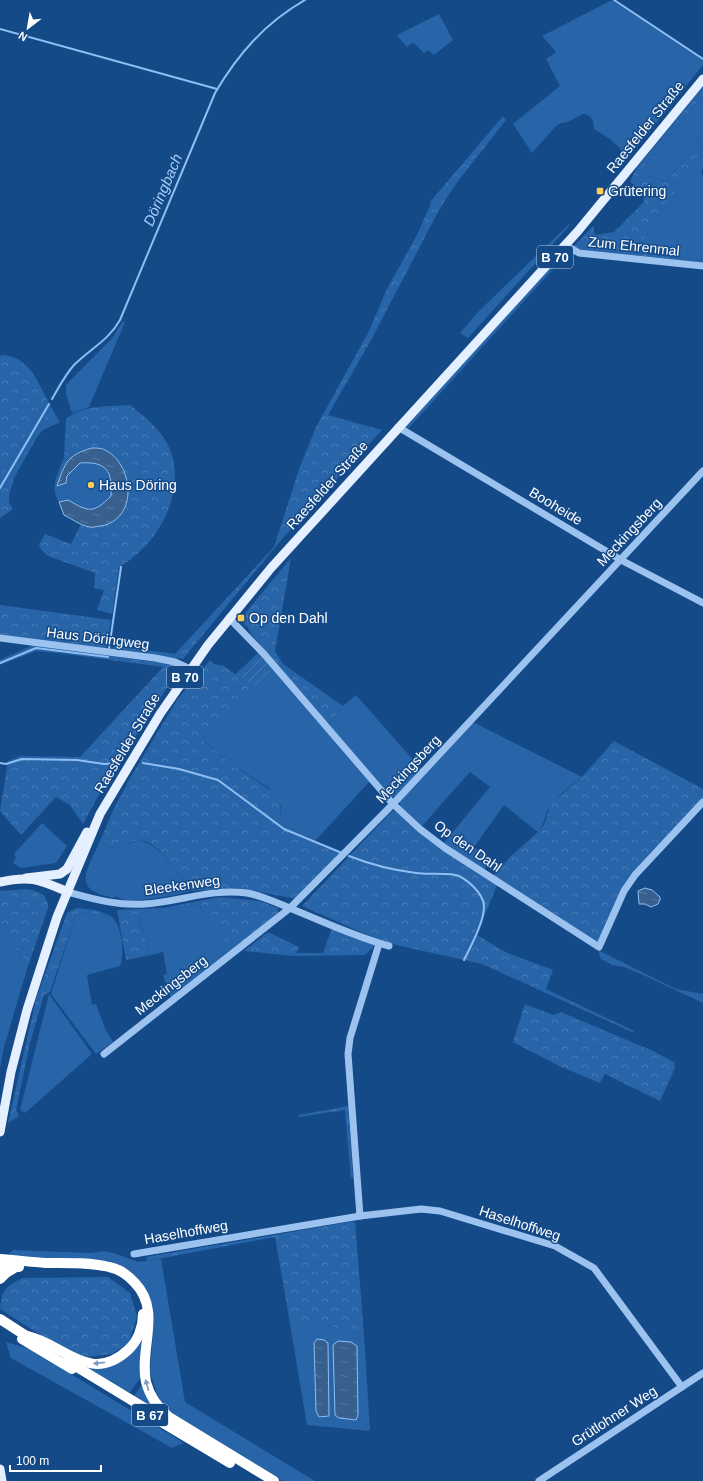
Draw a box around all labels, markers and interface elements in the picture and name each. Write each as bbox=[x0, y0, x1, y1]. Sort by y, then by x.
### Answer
north arrow bbox=[8, 8, 48, 48]
text: N bbox=[16, 29, 29, 44]
street label: Raesfelder Straße bbox=[603, 78, 687, 176]
water label: Döringbach bbox=[140, 151, 185, 228]
place label: Grütering bbox=[608, 183, 666, 199]
marker: Grütering bbox=[595, 186, 605, 196]
street label: Zum Ehrenmal bbox=[588, 233, 680, 259]
road number: B 70 bbox=[537, 246, 573, 268]
street label: Raesfelder Straße bbox=[283, 437, 371, 533]
place label: Haus Döring bbox=[99, 477, 177, 493]
marker: Haus Döring bbox=[86, 480, 96, 490]
street label: Booheide bbox=[527, 484, 586, 528]
street label: Meckingsberg bbox=[593, 495, 665, 569]
place label: Op den Dahl bbox=[249, 610, 328, 626]
marker: Op den Dahl bbox=[236, 613, 246, 623]
street label: Haus Döringweg bbox=[46, 624, 150, 652]
road number: B 70 bbox=[167, 666, 203, 688]
street label: Raesfelder Straße bbox=[91, 690, 163, 796]
street label: Meckingsberg bbox=[372, 732, 444, 806]
street label: Op den Dahl bbox=[431, 817, 505, 875]
street label: Bleekenweg bbox=[143, 872, 221, 898]
street label: Meckingsberg bbox=[132, 952, 210, 1018]
street label: Haselhoffweg bbox=[477, 1202, 563, 1244]
street label: Haselhoffweg bbox=[143, 1217, 229, 1247]
one-way arrow bbox=[93, 1360, 105, 1366]
one-way arrow bbox=[144, 1379, 150, 1391]
street label: Grütlohner Weg bbox=[568, 1382, 660, 1450]
road number: B 67 bbox=[132, 1404, 168, 1426]
scale bar bbox=[10, 1447, 101, 1473]
text: 100 m bbox=[16, 1454, 49, 1468]

